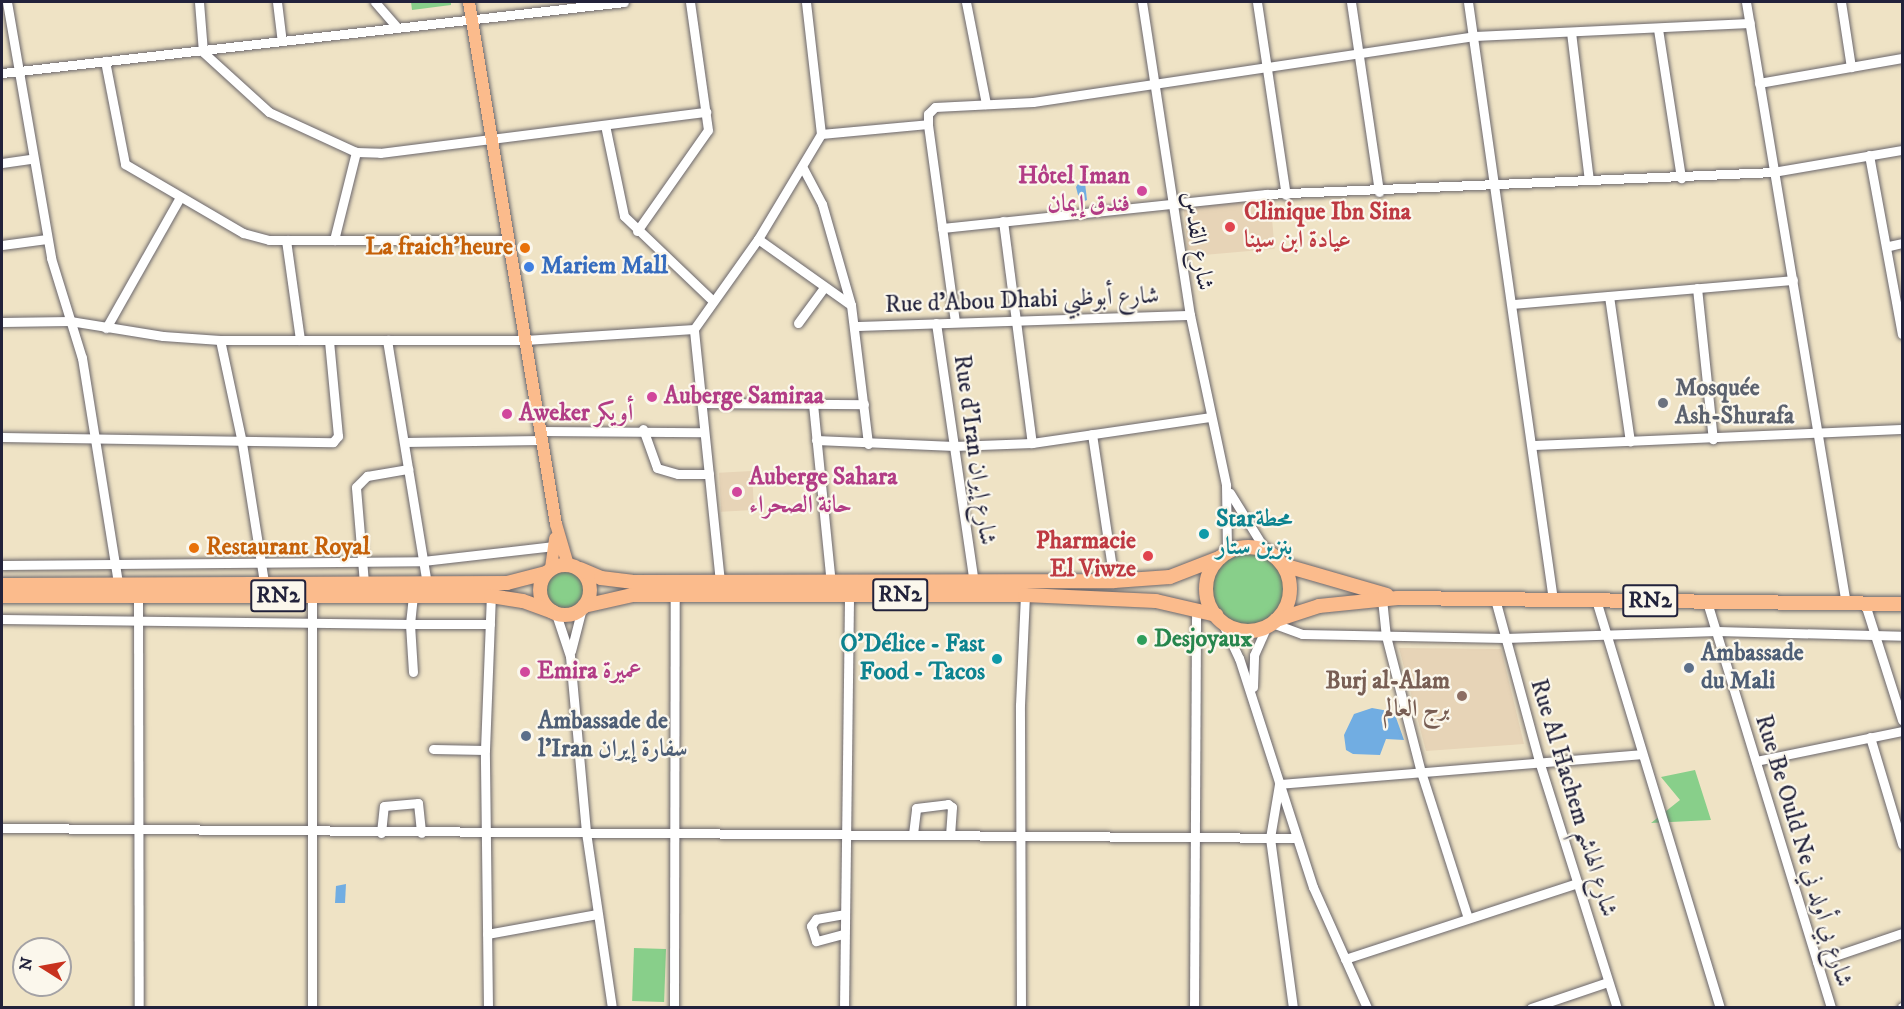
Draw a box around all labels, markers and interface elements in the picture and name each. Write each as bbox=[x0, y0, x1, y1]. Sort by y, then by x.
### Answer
place label: Hôtel Iman فندق إيمان bbox=[1018, 163, 1130, 219]
marker: Hôtel Iman فندق إيمان bbox=[1135, 184, 1149, 198]
street label: شارع القدس bbox=[1175, 189, 1219, 293]
place label: Clinique Ibn Sina عيادة ابن سينا bbox=[1244, 199, 1411, 255]
marker: Clinique Ibn Sina عيادة ابن سينا bbox=[1221, 218, 1239, 236]
place label: La fraich'heure bbox=[365, 234, 513, 262]
marker: La fraich'heure bbox=[518, 241, 532, 255]
place label: Mariem Mall bbox=[541, 253, 668, 281]
marker: Mariem Mall bbox=[522, 260, 536, 274]
street label: Rue d'Abou Dhabi شارع أبوظبي bbox=[884, 282, 1160, 320]
street label: Rue d'Iran شارع إيران bbox=[946, 353, 1002, 547]
place label: Mosquée Ash-Shurafa bbox=[1675, 375, 1794, 431]
place label: Auberge Samiraa bbox=[664, 383, 824, 411]
marker: Auberge Samiraa bbox=[645, 390, 659, 404]
marker: Mosquée Ash-Shurafa bbox=[1656, 396, 1670, 410]
place label: Aweker أويكر bbox=[519, 400, 633, 428]
marker: Aweker أويكر bbox=[500, 407, 514, 421]
place label: Auberge Sahara حانة الصحراء bbox=[749, 464, 897, 520]
marker: Auberge Sahara حانة الصحراء bbox=[730, 485, 744, 499]
place label: Starمحطة بنزين ستار bbox=[1216, 506, 1293, 562]
marker: Starمحطة بنزين ستار bbox=[1197, 527, 1211, 541]
place label: Pharmacie El Viwze bbox=[1036, 528, 1136, 584]
place label: Restaurant Royal bbox=[206, 534, 370, 562]
marker: Restaurant Royal bbox=[187, 541, 201, 555]
marker: Pharmacie El Viwze bbox=[1141, 549, 1155, 563]
road number: RN2 bbox=[872, 576, 928, 614]
road number: RN2 bbox=[250, 577, 306, 615]
road number: RN2 bbox=[1622, 582, 1678, 620]
place label: Desjoyaux bbox=[1154, 626, 1252, 654]
place label: O'Délice - Fast Food - Tacos bbox=[840, 631, 985, 687]
marker: Desjoyaux bbox=[1135, 633, 1149, 647]
place label: Ambassade du Mali bbox=[1701, 640, 1804, 696]
marker: O'Délice - Fast Food - Tacos bbox=[990, 652, 1004, 666]
place label: Emira عميرة bbox=[537, 658, 641, 686]
marker: Ambassade du Mali bbox=[1682, 661, 1696, 675]
marker: Emira عميرة bbox=[518, 665, 532, 679]
place label: Burj al-Alam برج العالم bbox=[1326, 668, 1450, 724]
street label: Rue Al Hachem شارع الهاشم bbox=[1523, 676, 1623, 920]
marker: Burj al-Alam برج العالم bbox=[1455, 689, 1469, 703]
place label: Ambassade de l'Iran سفارة إيران bbox=[538, 708, 688, 764]
street label: Rue Be Ould Ne شارع بي أولد ني bbox=[1748, 712, 1858, 990]
marker: Ambassade de l'Iran سفارة إيران bbox=[519, 729, 533, 743]
north arrow bbox=[12, 937, 72, 997]
text: N bbox=[15, 956, 37, 972]

